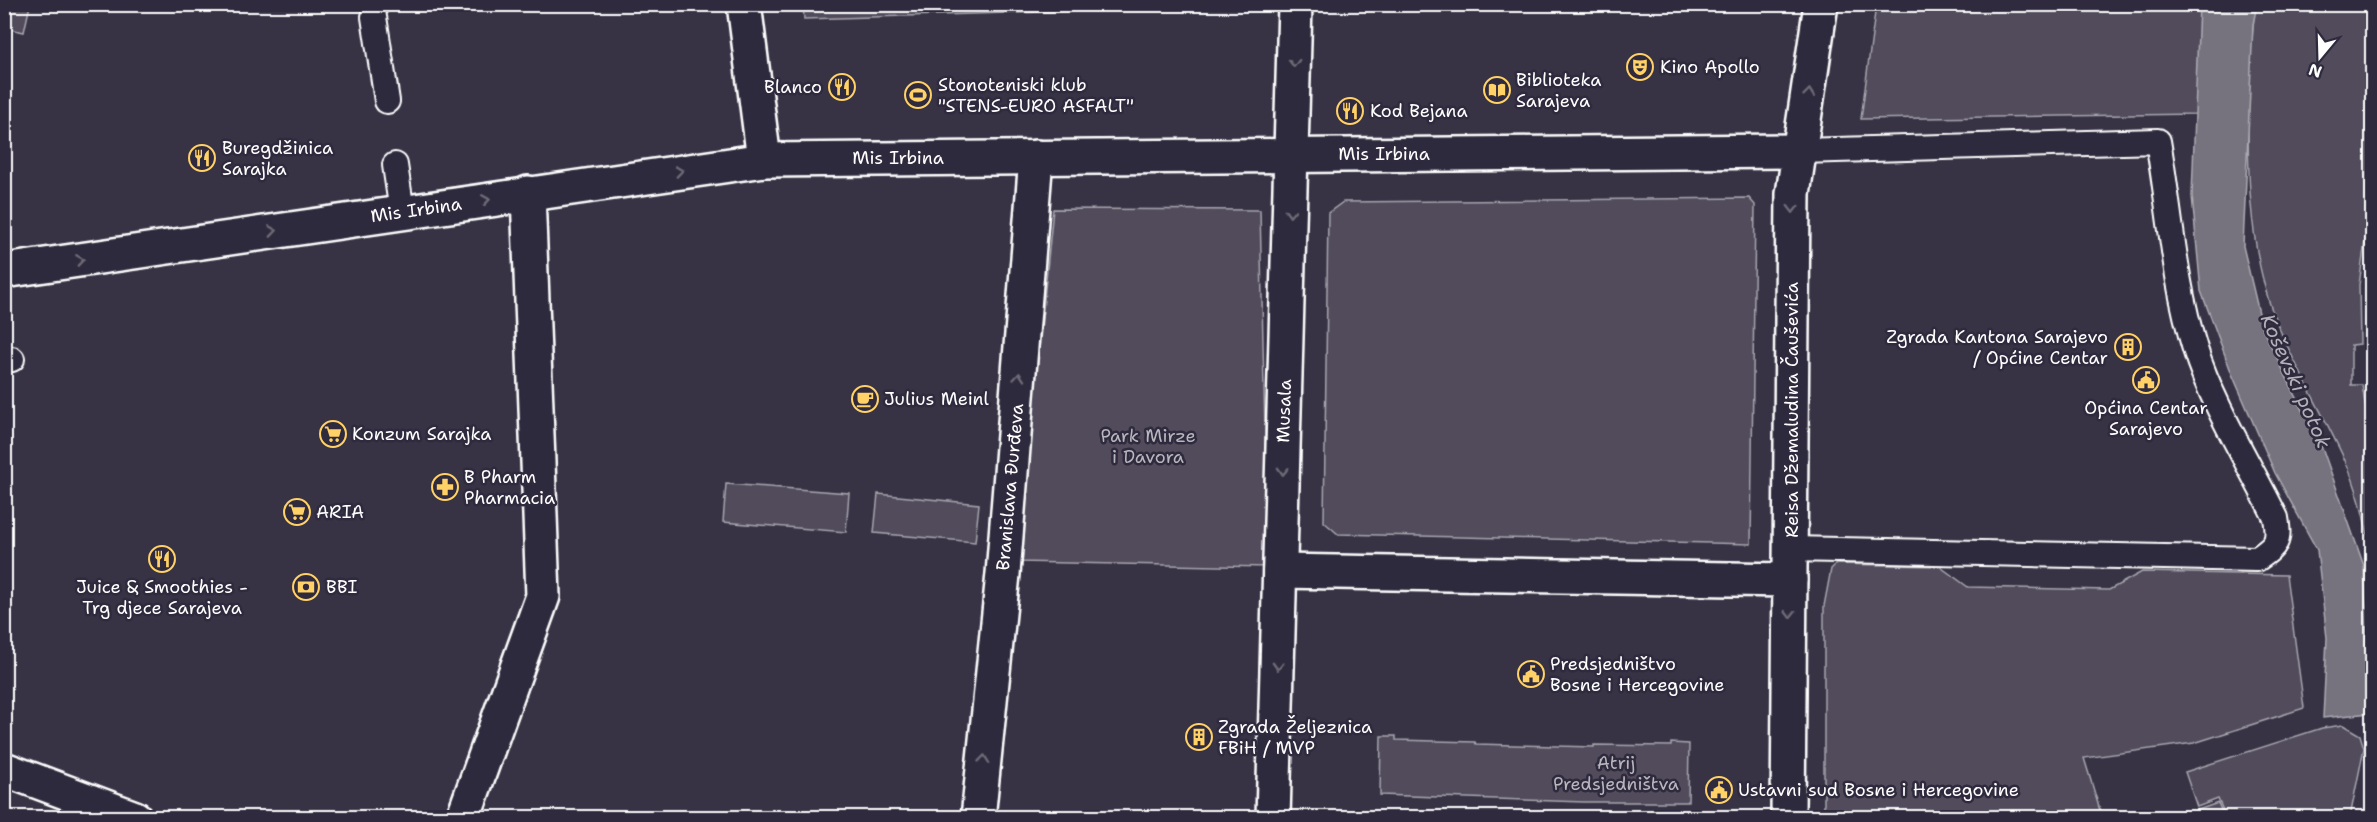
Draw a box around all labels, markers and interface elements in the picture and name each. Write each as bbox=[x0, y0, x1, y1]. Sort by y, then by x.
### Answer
north arrow bbox=[2290, 27, 2350, 87]
theatre icon: Kino Apollo bbox=[1625, 52, 1655, 82]
place label: Kino Apollo bbox=[1660, 55, 1760, 79]
one-way arrow bbox=[1288, 58, 1300, 67]
text: N bbox=[2306, 59, 2325, 83]
place label: Biblioteka Sarajeva bbox=[1516, 68, 1601, 113]
restaurant icon: Blanco bbox=[827, 72, 857, 102]
place label: Stonoteniski klub "STENS-EURO ASFALT" bbox=[938, 73, 1134, 118]
place label: Blanco bbox=[764, 75, 822, 99]
library icon: Biblioteka Sarajeva bbox=[1482, 75, 1512, 105]
sports icon: Stonoteniski klub "STENS-EURO ASFALT" bbox=[903, 80, 933, 110]
one-way arrow bbox=[1802, 88, 1814, 97]
restaurant icon: Kod Bejana bbox=[1335, 96, 1365, 126]
place label: Kod Bejana bbox=[1370, 99, 1468, 123]
place label: Buregdžinica Sarajka bbox=[222, 136, 333, 181]
street label: Mis Irbina bbox=[1338, 142, 1430, 166]
restaurant icon: Buregdžinica Sarajka bbox=[187, 143, 217, 173]
street label: Mis Irbina bbox=[852, 146, 944, 170]
one-way arrow bbox=[675, 166, 684, 178]
street label: Mis Irbina bbox=[369, 192, 463, 228]
one-way arrow bbox=[482, 194, 491, 206]
one-way arrow bbox=[1787, 204, 1799, 213]
one-way arrow bbox=[1284, 208, 1296, 217]
one-way arrow bbox=[268, 226, 277, 238]
one-way arrow bbox=[75, 254, 84, 266]
street label: Reisa Džemaludina Čauševića bbox=[1780, 282, 1804, 538]
water label: Koševski potok bbox=[2255, 310, 2337, 453]
place label: Zgrada Kantona Sarajevo / Općine Centar bbox=[1886, 325, 2108, 370]
building icon: Zgrada Kantona Sarajevo / Općine Centar bbox=[2113, 332, 2143, 362]
public building icon: Općina Centar Sarajevo bbox=[2131, 365, 2161, 395]
one-way arrow bbox=[1012, 372, 1025, 381]
street label: Musala bbox=[1271, 379, 1297, 443]
cafe icon: Julius Meinl bbox=[850, 384, 880, 414]
place label: Julius Meinl bbox=[884, 387, 990, 411]
place label: Općina Centar Sarajevo bbox=[2084, 396, 2208, 441]
street label: Branislava Đurđeva bbox=[991, 403, 1029, 571]
supermarket icon: Konzum Sarajka bbox=[318, 419, 348, 449]
place label: Konzum Sarajka bbox=[352, 422, 492, 446]
park label: Park Mirze i Davora bbox=[1100, 424, 1196, 469]
place label: B Pharm Pharmacia bbox=[464, 465, 555, 510]
one-way arrow bbox=[1277, 466, 1289, 475]
pharmacy icon: B Pharm Pharmacia bbox=[430, 472, 460, 502]
supermarket icon: ARIA bbox=[282, 497, 312, 527]
place label: ARIA bbox=[316, 500, 364, 524]
restaurant icon: Juice & Smoothies - Trg djece Sarajeva bbox=[147, 544, 177, 574]
bank icon: BBI bbox=[291, 572, 321, 602]
place label: Juice & Smoothies - Trg djece Sarajeva bbox=[76, 575, 248, 620]
place label: BBI bbox=[326, 575, 358, 599]
one-way arrow bbox=[1784, 609, 1796, 618]
place label: Predsjedništvo Bosne i Hercegovine bbox=[1550, 652, 1725, 697]
public building icon: Predsjedništvo Bosne i Hercegovine bbox=[1516, 659, 1546, 689]
one-way arrow bbox=[1271, 661, 1284, 670]
place label: Zgrada Željeznica FBiH / MVP bbox=[1218, 715, 1372, 760]
building icon: Zgrada Željeznica FBiH / MVP bbox=[1184, 722, 1214, 752]
park label: Atrij Predsjedništva bbox=[1553, 751, 1679, 796]
one-way arrow bbox=[977, 755, 990, 764]
public building icon: Ustavni sud Bosne i Hercegovine bbox=[1704, 775, 1734, 805]
place label: Ustavni sud Bosne i Hercegovine bbox=[1738, 778, 2019, 802]

